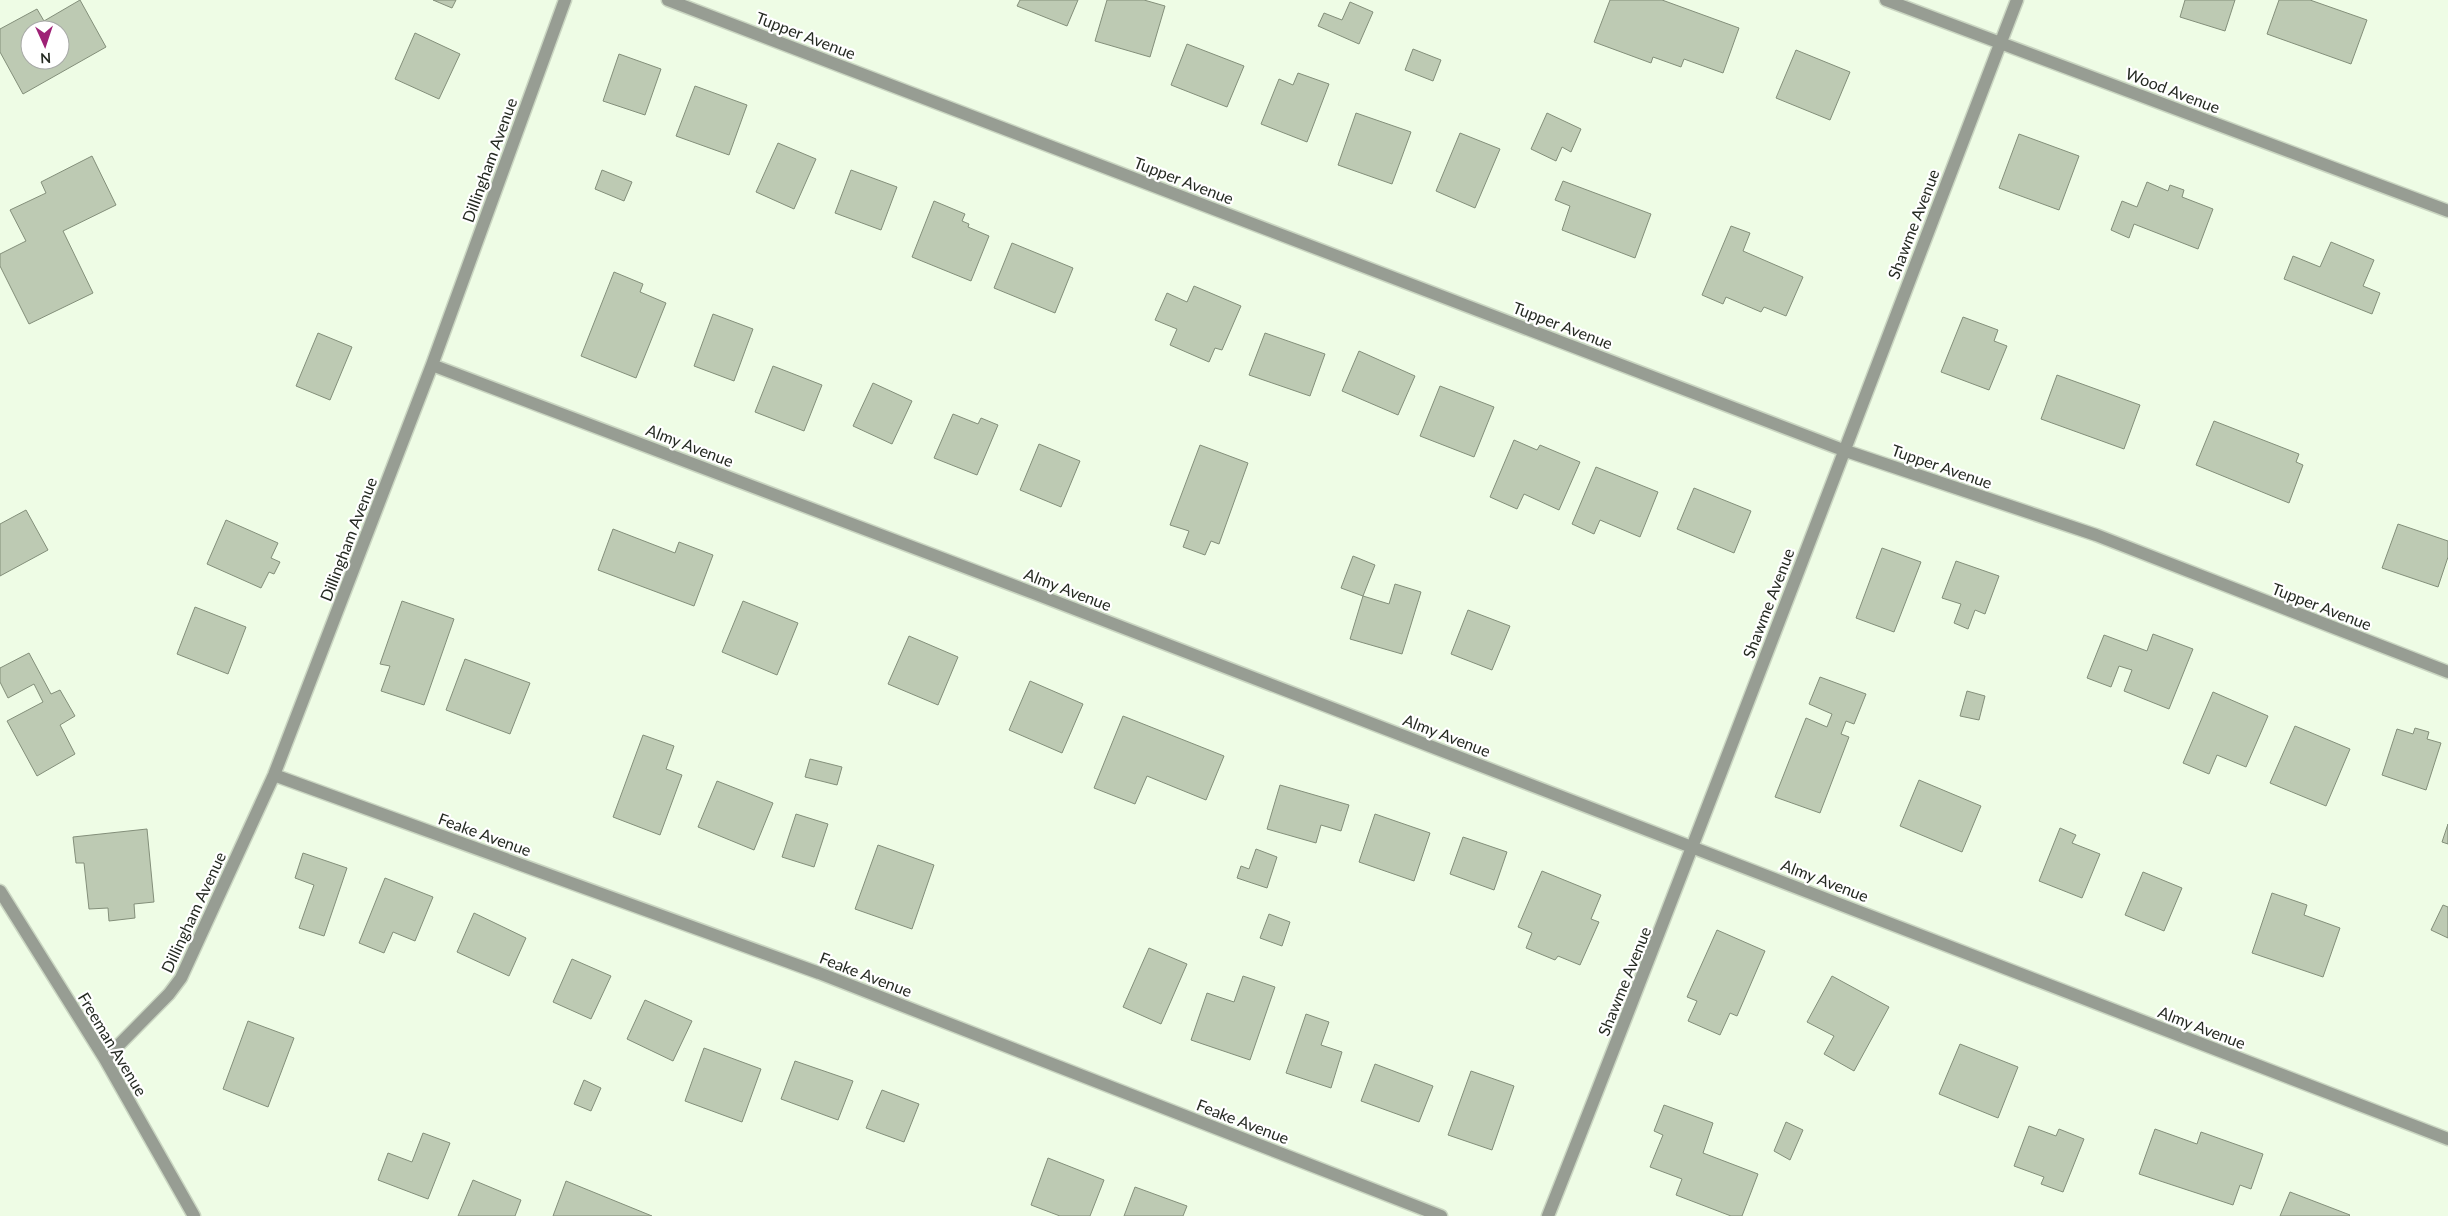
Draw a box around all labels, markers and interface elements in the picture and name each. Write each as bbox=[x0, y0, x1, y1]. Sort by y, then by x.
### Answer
street label: Tupper Avenue bbox=[754, 7, 858, 63]
north arrow bbox=[20, 20, 70, 70]
text: N bbox=[40, 50, 52, 67]
street label: Wood Avenue bbox=[2123, 63, 2223, 117]
street label: Dillingham Avenue bbox=[458, 95, 520, 225]
street label: Tupper Avenue bbox=[1132, 152, 1236, 208]
street label: Shawme Avenue bbox=[1883, 166, 1943, 282]
street label: Tupper Avenue bbox=[1511, 297, 1615, 353]
street label: Almy Avenue bbox=[644, 420, 736, 470]
street label: Tupper Avenue bbox=[1889, 440, 1995, 492]
street label: Dillingham Avenue bbox=[316, 474, 380, 604]
street label: Shawme Avenue bbox=[1738, 545, 1798, 661]
street label: Almy Avenue bbox=[1022, 564, 1114, 614]
street label: Tupper Avenue bbox=[2270, 578, 2374, 634]
street label: Almy Avenue bbox=[1401, 710, 1493, 760]
street label: Feake Avenue bbox=[436, 808, 534, 860]
street label: Dillingham Avenue bbox=[157, 849, 229, 975]
street label: Almy Avenue bbox=[1779, 855, 1871, 905]
street label: Shawme Avenue bbox=[1593, 924, 1655, 1038]
street label: Feake Avenue bbox=[817, 948, 915, 1000]
street label: Freeman Avenue bbox=[75, 989, 151, 1099]
street label: Almy Avenue bbox=[2156, 1002, 2248, 1052]
street label: Feake Avenue bbox=[1194, 1095, 1292, 1147]

